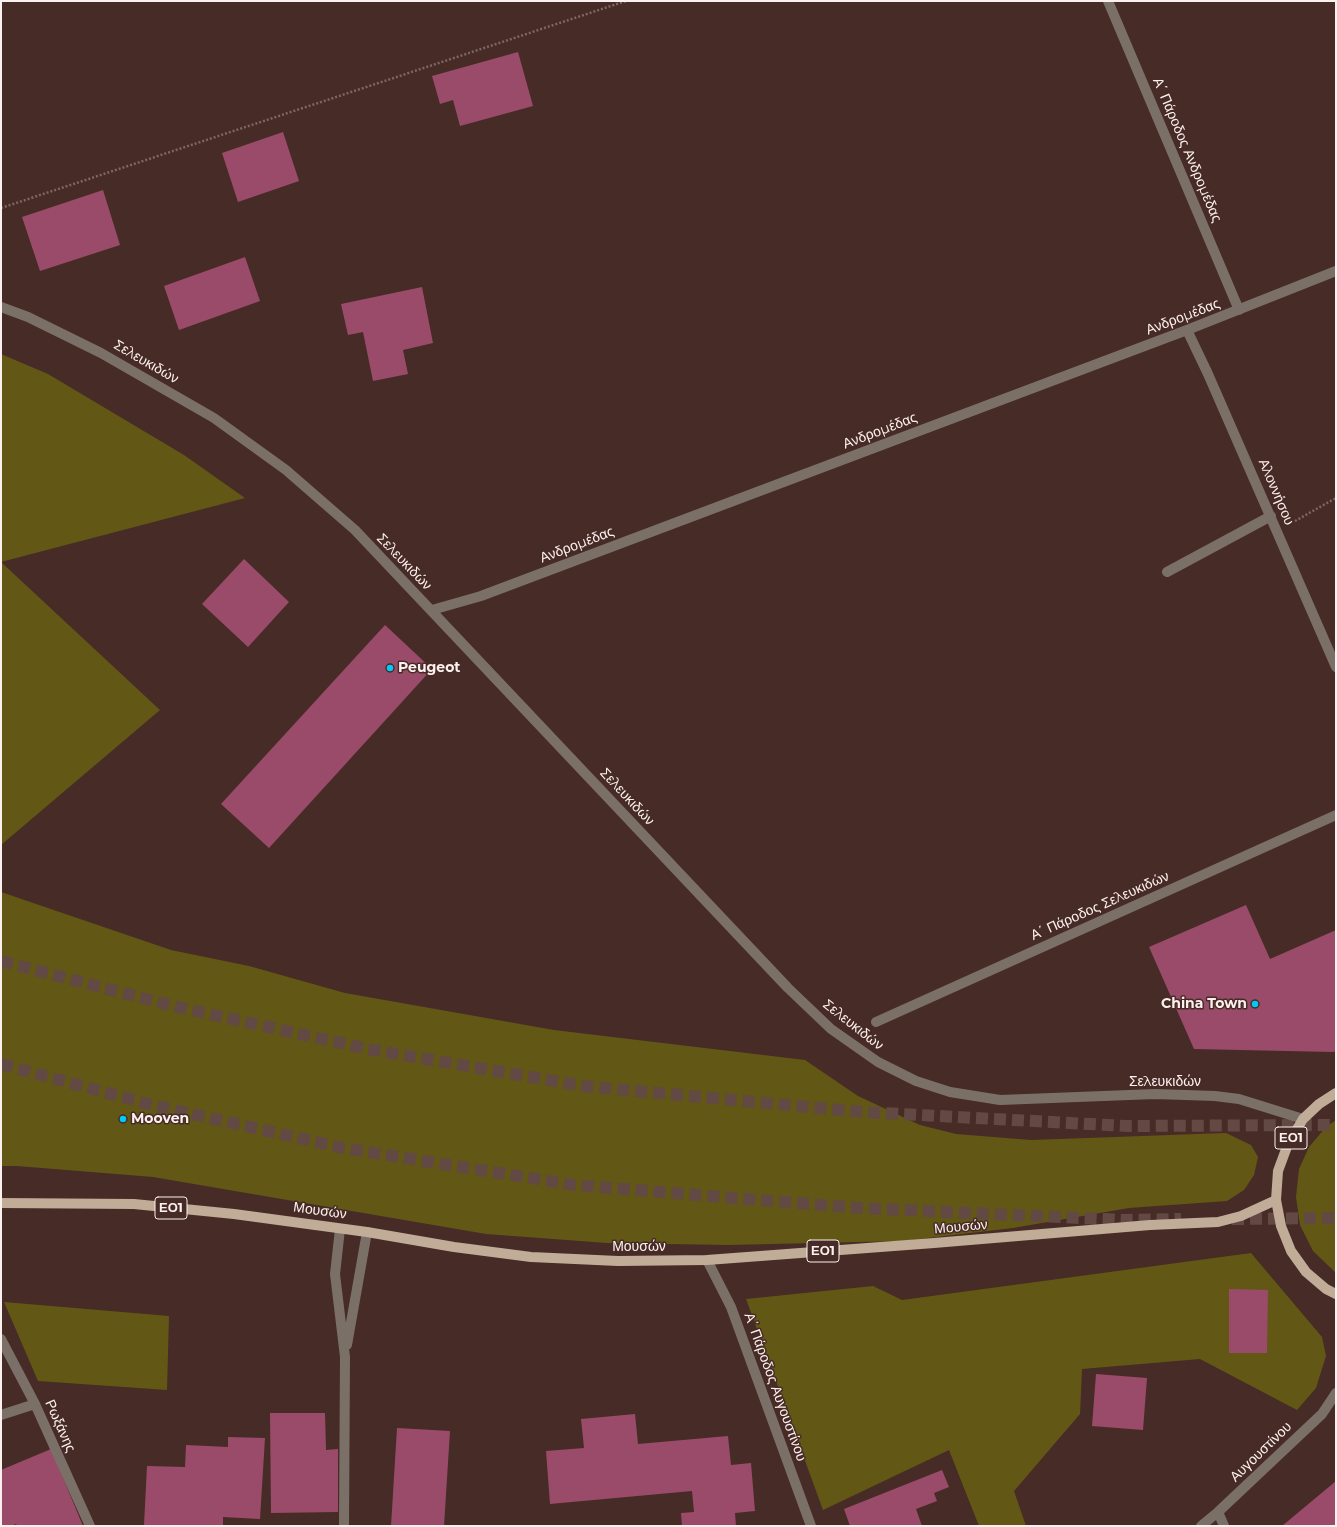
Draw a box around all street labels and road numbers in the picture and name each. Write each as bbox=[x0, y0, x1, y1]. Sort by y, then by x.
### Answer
street label: Α΄ Πάροδος Ανδρομέδας bbox=[1149, 75, 1225, 225]
street label: Ανδρομέδας bbox=[1144, 295, 1222, 339]
street label: Σελευκιδών bbox=[111, 337, 181, 387]
street label: Ανδρομέδας bbox=[841, 409, 919, 453]
street label: Αλοννήσου bbox=[1254, 456, 1298, 528]
street label: Ανδρομέδας bbox=[538, 523, 616, 567]
street label: Σελευκιδών bbox=[373, 530, 435, 594]
street label: Σελευκιδών bbox=[596, 765, 658, 829]
street label: Α΄ Πάροδος Σελευκιδών bbox=[1028, 868, 1172, 944]
street label: Σελευκιδών bbox=[819, 996, 887, 1054]
street label: Σελευκιδών bbox=[1129, 1074, 1201, 1090]
road number: ΕΟ1 bbox=[1275, 1127, 1307, 1149]
road number: ΕΟ1 bbox=[155, 1197, 187, 1219]
street label: Μουσών bbox=[292, 1199, 348, 1223]
street label: Μουσών bbox=[934, 1216, 988, 1238]
street label: Μουσών bbox=[612, 1239, 666, 1255]
road number: ΕΟ1 bbox=[807, 1240, 839, 1262]
street label: Α΄ Πάροδος Αυγουστίνου bbox=[740, 1310, 810, 1464]
street label: Ρωξάνης bbox=[41, 1397, 79, 1455]
street label: Αυγουστίνου bbox=[1227, 1418, 1295, 1486]

